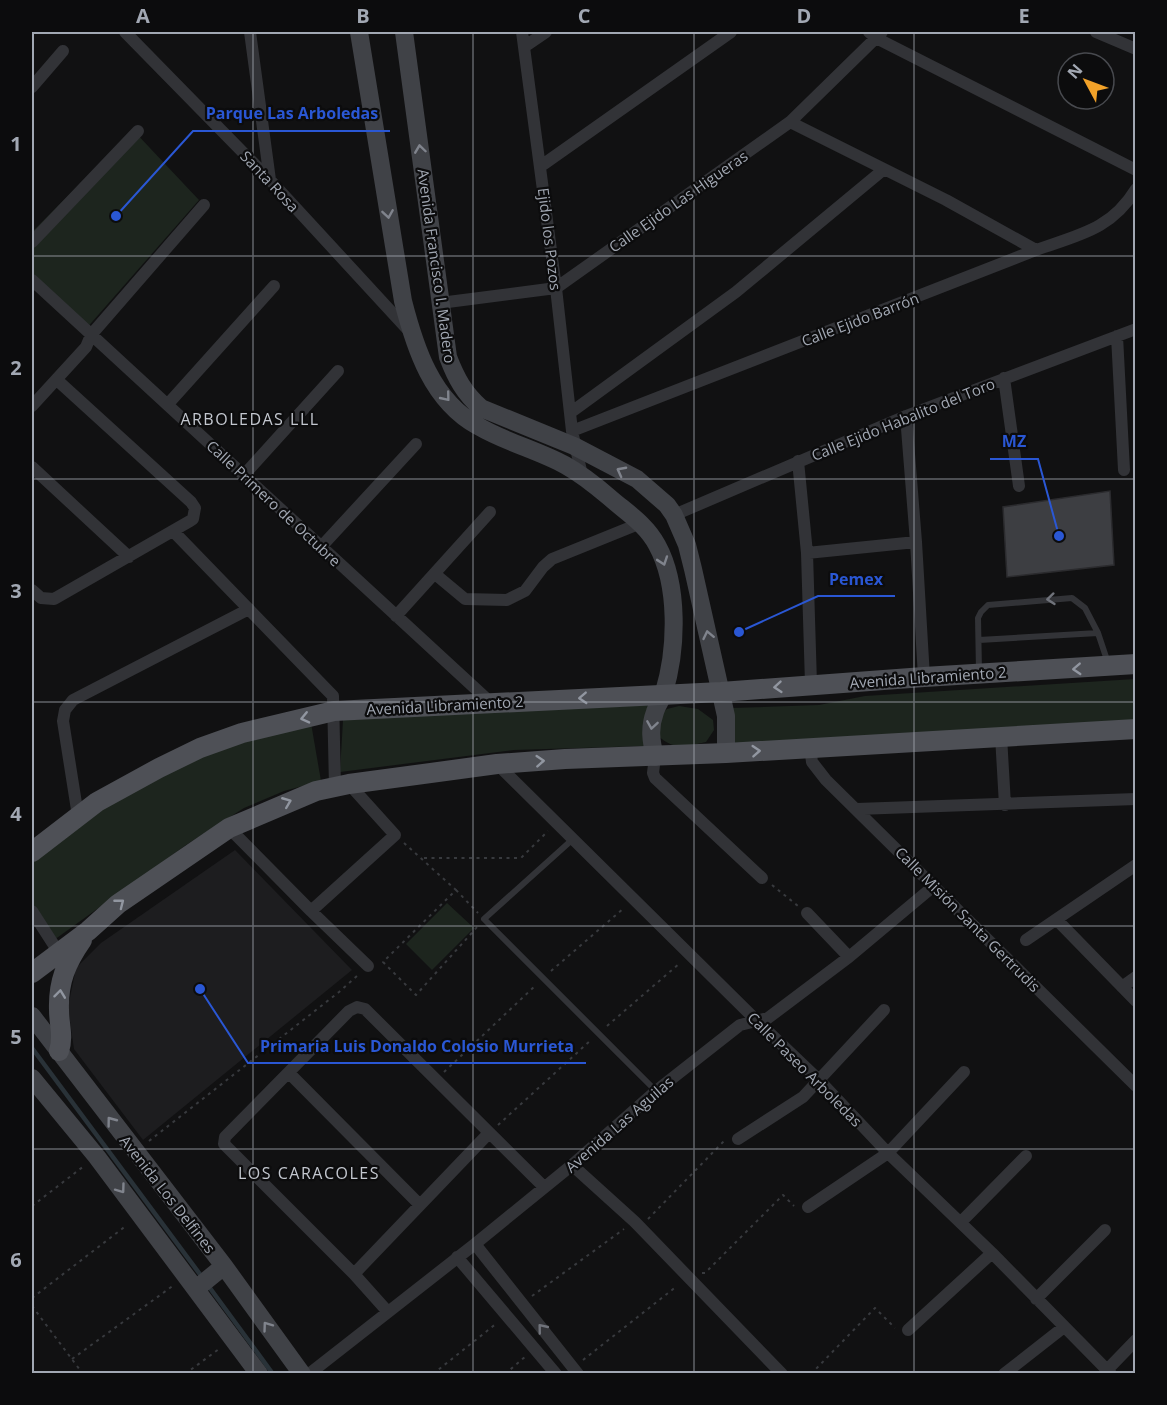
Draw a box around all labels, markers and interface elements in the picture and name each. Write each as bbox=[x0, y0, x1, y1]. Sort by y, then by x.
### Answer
text: A bbox=[136, 2, 150, 29]
text: B bbox=[356, 2, 370, 29]
text: C bbox=[578, 2, 591, 29]
text: D bbox=[797, 2, 811, 29]
text: E bbox=[1018, 2, 1030, 29]
north arrow bbox=[1056, 51, 1116, 111]
text: N bbox=[1062, 59, 1087, 83]
callout: Parque Las Arboledas bbox=[193, 97, 390, 131]
text: Parque Las Arboledas bbox=[206, 102, 378, 124]
text: 1 bbox=[10, 130, 22, 157]
one-way arrow bbox=[414, 144, 426, 153]
street label: Calle Ejido Las Higueras bbox=[605, 145, 751, 257]
street label: Santa Rosa bbox=[236, 146, 304, 216]
street label: Avenida Francisco I. Madero bbox=[413, 168, 461, 364]
street label: Ejido los Pozos bbox=[534, 187, 566, 291]
one-way arrow bbox=[382, 209, 394, 218]
street label: Calle Ejido Barrón bbox=[798, 287, 922, 351]
text: 2 bbox=[10, 354, 22, 381]
street label: Calle Ejido Habalito del Toro bbox=[808, 373, 998, 465]
one-way arrow bbox=[438, 390, 449, 401]
district label: ARBOLEDAS LLL bbox=[180, 408, 320, 430]
callout: MZ bbox=[990, 425, 1038, 459]
text: MZ bbox=[1002, 430, 1026, 452]
street label: Calle Primero de Octubre bbox=[203, 435, 345, 571]
one-way arrow bbox=[617, 467, 627, 478]
one-way arrow bbox=[656, 555, 669, 565]
callout: Pemex bbox=[818, 562, 895, 596]
text: Pemex bbox=[829, 568, 884, 590]
text: 3 bbox=[10, 577, 22, 604]
one-way arrow bbox=[1047, 592, 1056, 605]
one-way arrow bbox=[703, 630, 716, 640]
street label: Avenida Libramiento 2 bbox=[849, 662, 1007, 692]
one-way arrow bbox=[1073, 662, 1082, 675]
one-way arrow bbox=[773, 680, 782, 693]
street label: Avenida Libramiento 2 bbox=[366, 691, 524, 719]
one-way arrow bbox=[579, 691, 588, 704]
one-way arrow bbox=[300, 711, 310, 724]
one-way arrow bbox=[647, 720, 659, 729]
one-way arrow bbox=[751, 745, 760, 758]
one-way arrow bbox=[536, 755, 545, 768]
one-way arrow bbox=[281, 797, 291, 810]
text: 4 bbox=[10, 800, 22, 827]
street label: Calle Misión Santa Gertrudis bbox=[891, 842, 1045, 996]
one-way arrow bbox=[114, 899, 125, 910]
one-way arrow bbox=[54, 989, 66, 998]
street label: Calle Paseo Arboledas bbox=[743, 1007, 867, 1131]
text: 5 bbox=[10, 1023, 22, 1050]
callout: Primaria Luis Donaldo Colosio Murrieta bbox=[248, 1029, 586, 1063]
text: Primaria Luis Donaldo Colosio Murrieta bbox=[260, 1035, 574, 1057]
street label: Avenida Las Aguilas bbox=[561, 1072, 677, 1176]
one-way arrow bbox=[108, 1116, 119, 1127]
street label: Avenida Los Delfines bbox=[116, 1131, 220, 1257]
district label: LOS CARACOLES bbox=[238, 1162, 380, 1184]
one-way arrow bbox=[113, 1182, 124, 1193]
text: 6 bbox=[10, 1246, 22, 1273]
one-way arrow bbox=[263, 1322, 274, 1333]
one-way arrow bbox=[538, 1324, 549, 1335]

